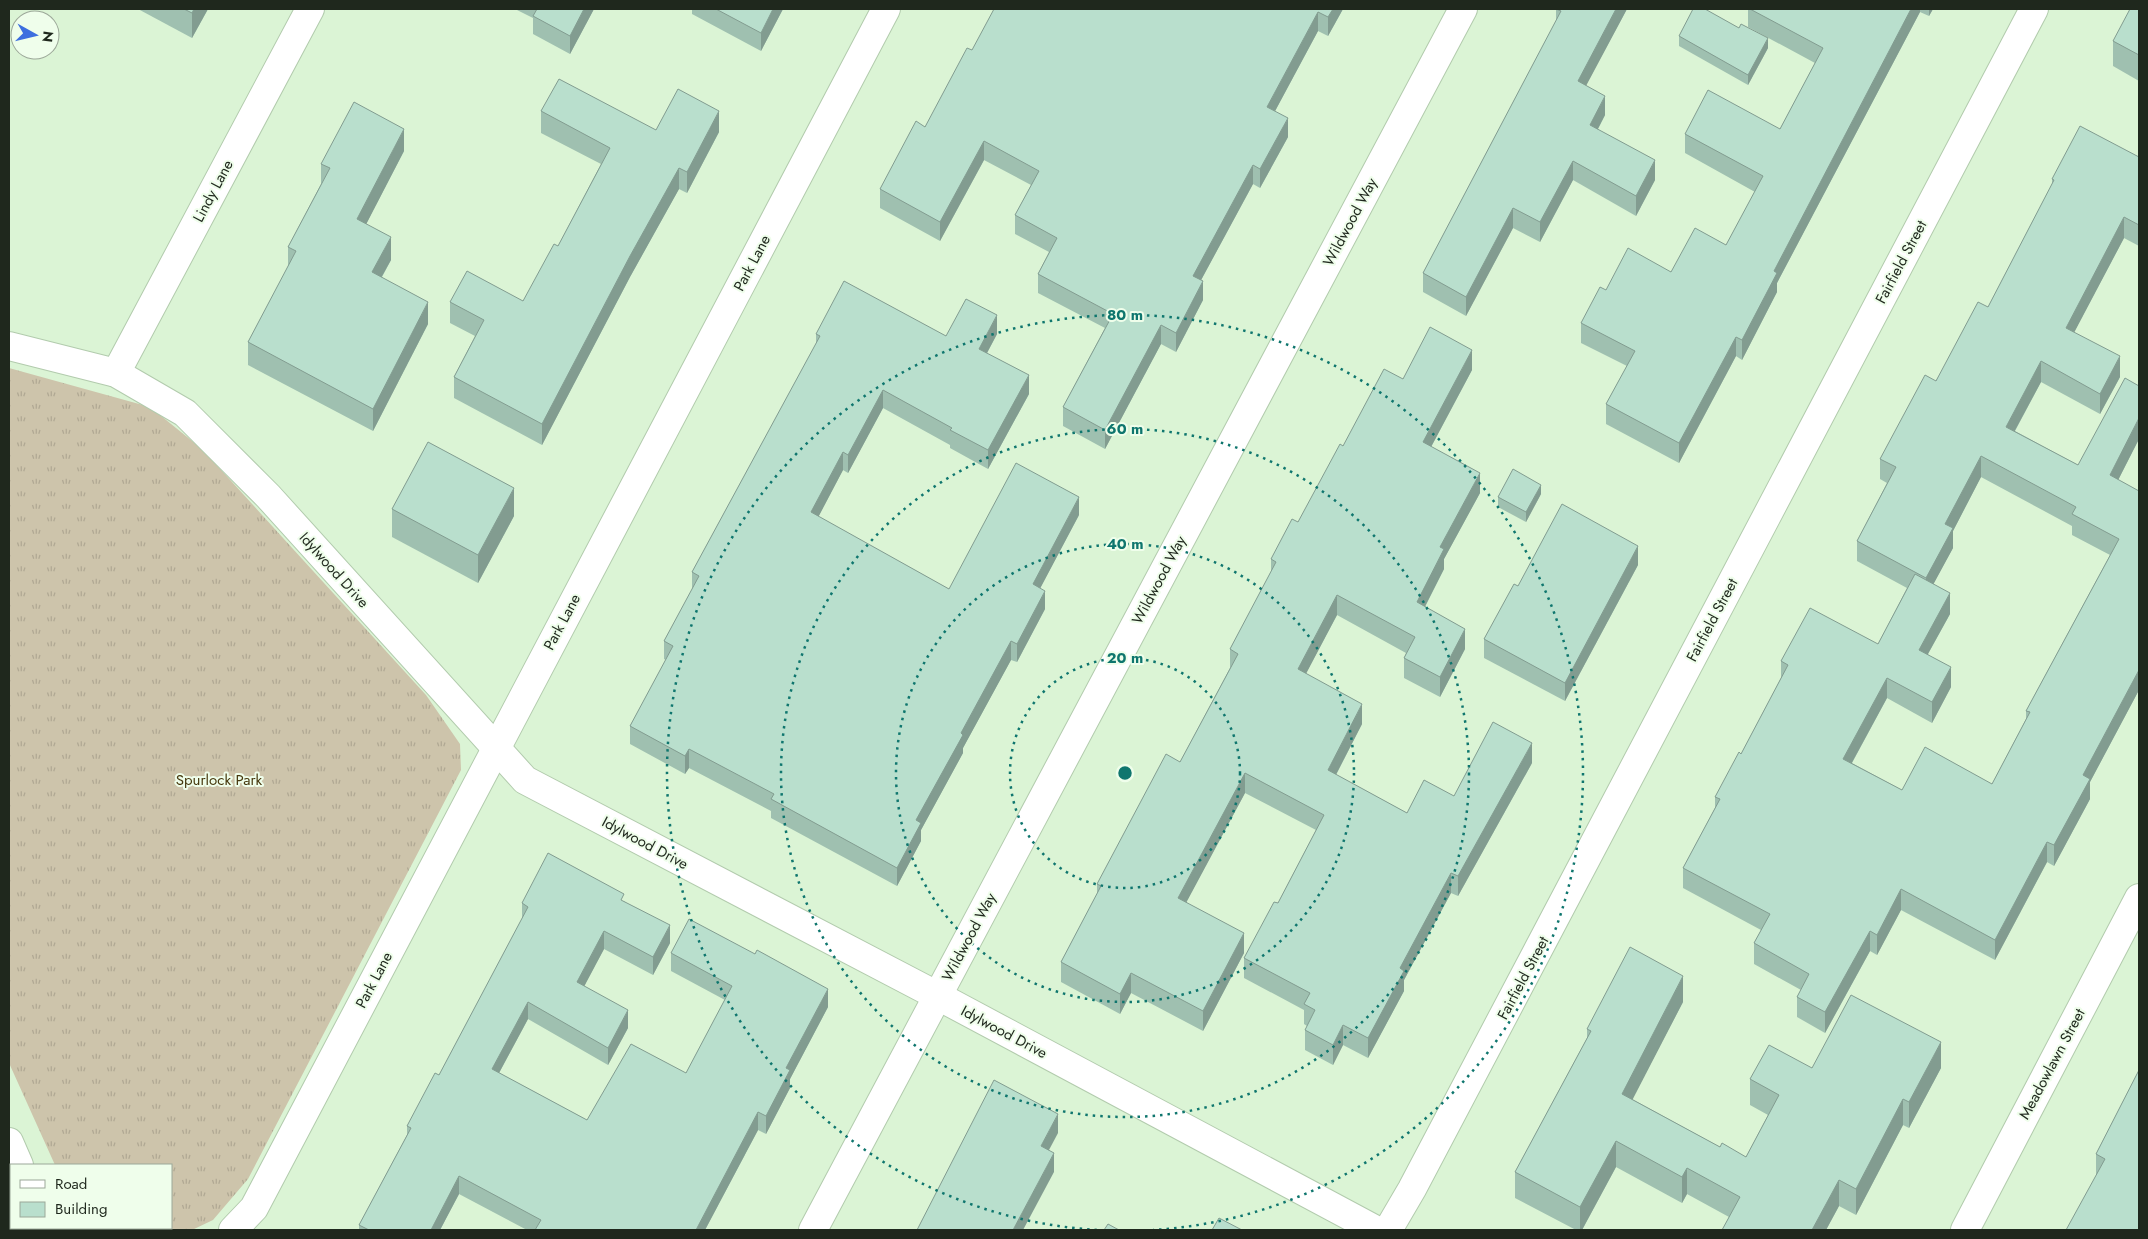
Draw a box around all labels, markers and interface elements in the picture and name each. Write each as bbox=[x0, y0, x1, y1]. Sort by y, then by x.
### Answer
north arrow bbox=[10, 10, 60, 60]
text: N bbox=[37, 30, 59, 44]
street label: Lindy Lane bbox=[187, 156, 239, 226]
street label: Wildwood Way bbox=[1317, 174, 1383, 270]
street label: Fairfield Street bbox=[1870, 216, 1932, 308]
street label: Park Lane bbox=[728, 231, 776, 295]
text: 80 m bbox=[1107, 304, 1143, 326]
text: 60 m bbox=[1107, 418, 1143, 440]
street label: Idylwood Drive bbox=[294, 527, 374, 613]
street label: Wildwood Way bbox=[1126, 532, 1192, 628]
text: 40 m bbox=[1106, 533, 1144, 555]
street label: Fairfield Street bbox=[1681, 574, 1743, 666]
street label: Park Lane bbox=[538, 590, 586, 654]
text: 20 m bbox=[1107, 647, 1143, 669]
centre of rings bbox=[1116, 764, 1134, 782]
park label: Spurlock Park bbox=[176, 769, 263, 791]
street label: Idylwood Drive bbox=[598, 811, 692, 875]
street label: Wildwood Way bbox=[936, 889, 1002, 985]
street label: Fairfield Street bbox=[1492, 932, 1554, 1024]
street label: Park Lane bbox=[350, 948, 398, 1012]
street label: Idylwood Drive bbox=[957, 1000, 1051, 1064]
street label: Meadowlawn Street bbox=[2013, 1004, 2091, 1123]
legend bbox=[10, 1164, 172, 1229]
text: Road bbox=[55, 1173, 87, 1195]
text: Building bbox=[55, 1198, 107, 1220]

